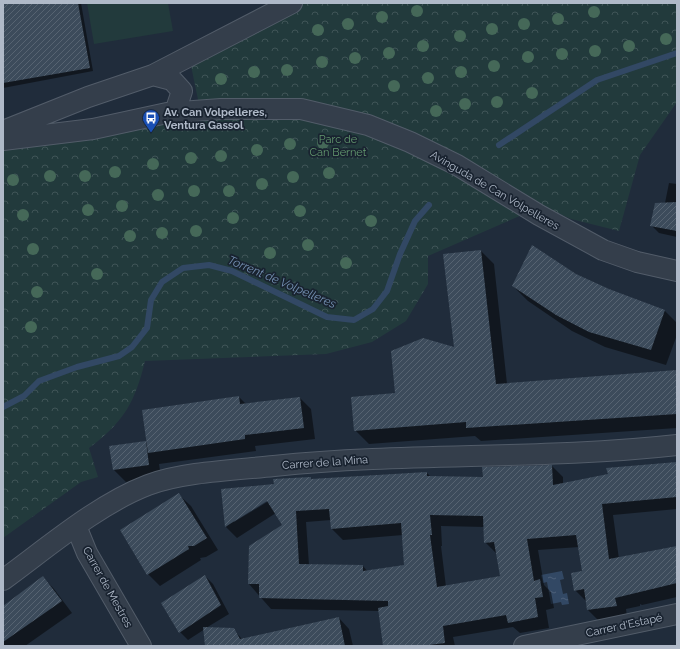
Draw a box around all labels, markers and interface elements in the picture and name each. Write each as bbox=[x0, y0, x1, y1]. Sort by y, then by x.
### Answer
place label: Av. Can Volpelleres, Ventura Gassol bbox=[164, 106, 267, 132]
bus stop icon: Av. Can Volpelleres, Ventura Gassol bbox=[141, 108, 161, 133]
park label: Parc de Can Bernet bbox=[310, 133, 367, 159]
street label: Avinguda de Can Volpelleres bbox=[428, 148, 561, 233]
water label: Torrent de Volpelleres bbox=[226, 253, 338, 311]
street label: Carrer de la Mina bbox=[282, 453, 369, 472]
street label: Carrer de Mestres bbox=[80, 545, 135, 630]
street label: Carrer d'Estapé bbox=[585, 611, 664, 640]

